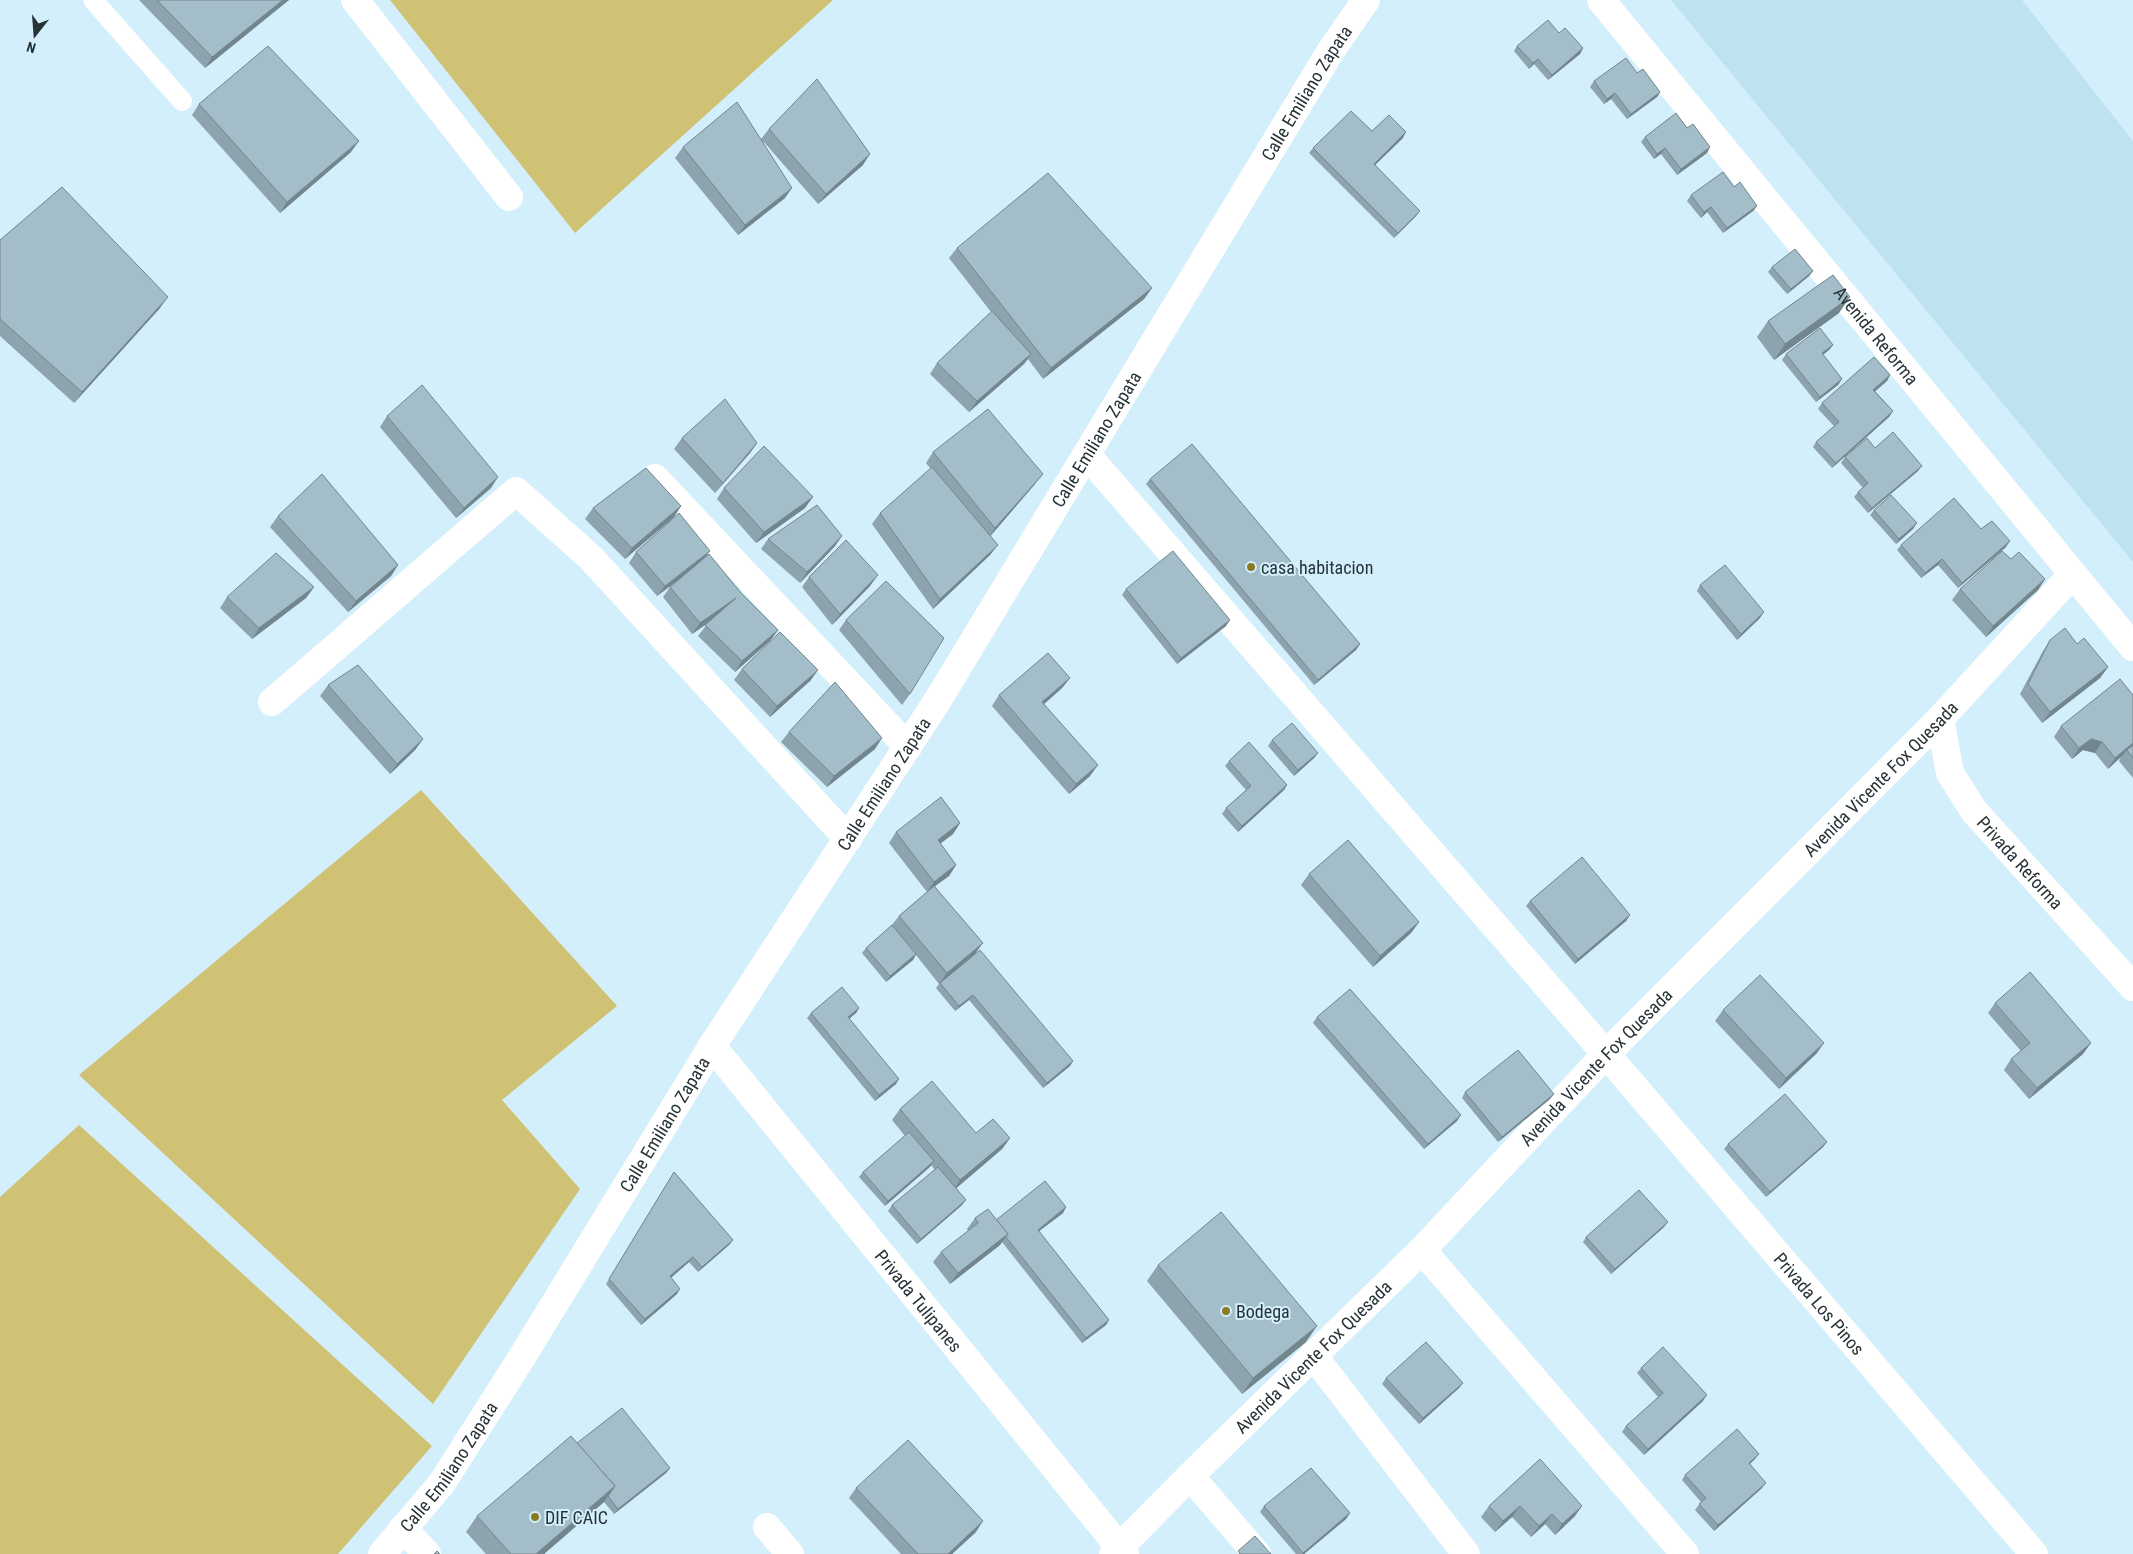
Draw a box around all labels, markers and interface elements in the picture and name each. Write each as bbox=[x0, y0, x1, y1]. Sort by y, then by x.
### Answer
north arrow bbox=[10, 10, 60, 60]
street label: Calle Emiliano Zapata bbox=[1256, 21, 1356, 164]
text: N bbox=[25, 39, 38, 56]
street label: Avenida Reforma bbox=[1830, 282, 1923, 389]
street label: Calle Emiliano Zapata bbox=[1047, 367, 1145, 511]
place label: casa habitacion bbox=[1261, 557, 1373, 578]
marker: casa habitacion bbox=[1245, 561, 1257, 573]
street label: Avenida Vicente Fox Quesada bbox=[1799, 697, 1962, 861]
street label: Calle Emiliano Zapata bbox=[832, 713, 934, 854]
street label: Privada Reforma bbox=[1973, 812, 2068, 913]
street label: Avenida Vicente Fox Quesada bbox=[1515, 984, 1676, 1150]
street label: Calle Emiliano Zapata bbox=[615, 1053, 713, 1196]
street label: Privada Tulipanes bbox=[871, 1245, 967, 1356]
street label: Privada Los Pinos bbox=[1770, 1248, 1869, 1359]
street label: Avenida Vicente Fox Quesada bbox=[1230, 1276, 1395, 1437]
place label: Bodega bbox=[1236, 1301, 1290, 1322]
marker: Bodega bbox=[1220, 1305, 1232, 1317]
street label: Calle Emiliano Zapata bbox=[395, 1398, 501, 1536]
place label: DIF CAIC bbox=[545, 1507, 608, 1528]
marker: DIF CAIC bbox=[529, 1511, 541, 1523]

